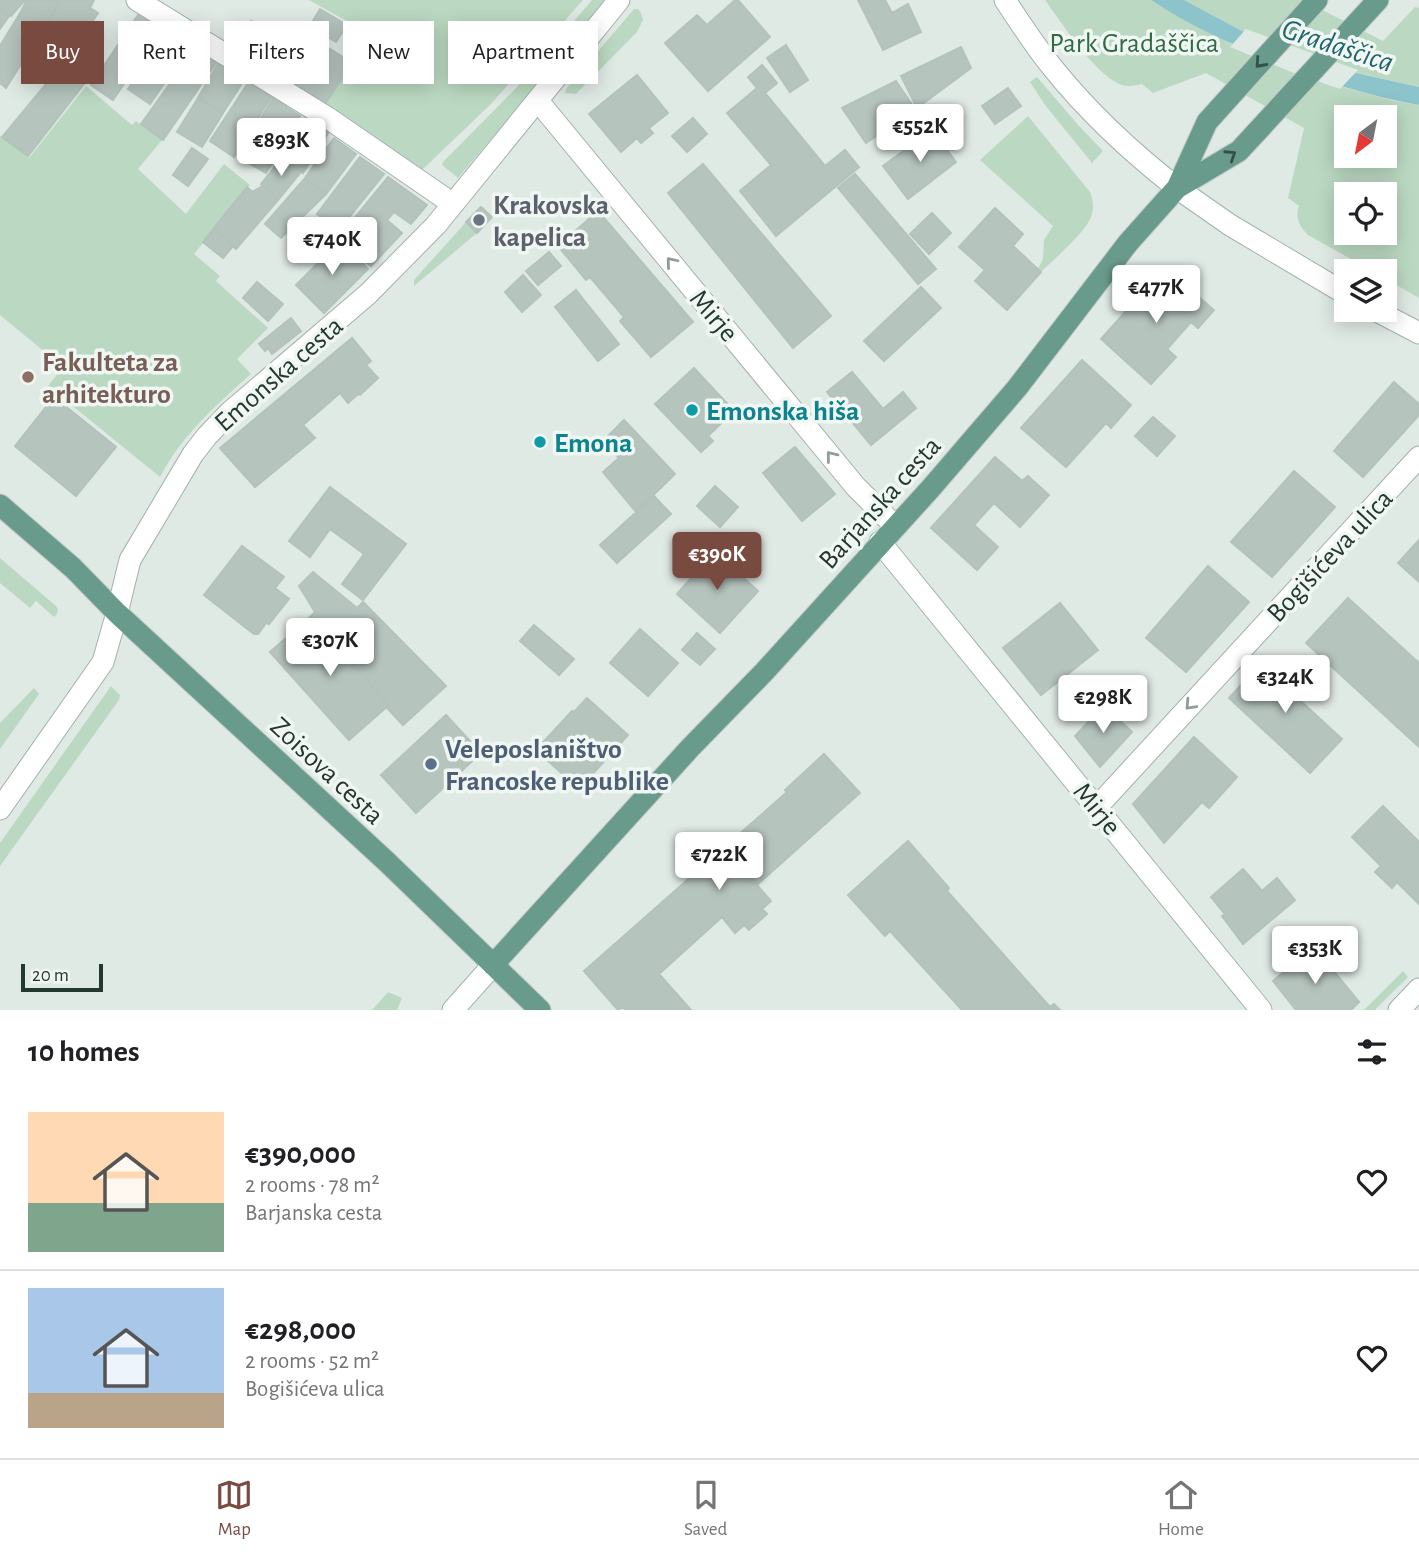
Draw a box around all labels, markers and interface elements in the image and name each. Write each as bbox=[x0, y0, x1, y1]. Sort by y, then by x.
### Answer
water label: Gradaščica bbox=[1278, 14, 1397, 78]
chip: Buy bbox=[21, 21, 104, 84]
chip: Rent bbox=[118, 21, 210, 84]
chip: Filters bbox=[224, 21, 329, 84]
chip: New bbox=[343, 21, 434, 84]
chip: Apartment bbox=[448, 21, 598, 84]
park label: Park Gradaščica bbox=[1049, 30, 1219, 58]
one-way arrow bbox=[1256, 55, 1268, 68]
pin: €552K bbox=[871, 104, 969, 164]
north arrow bbox=[1334, 105, 1396, 168]
map controls bbox=[1334, 105, 1397, 322]
text: €552K bbox=[893, 115, 947, 138]
pin: €893K bbox=[232, 118, 330, 178]
text: €893K bbox=[253, 129, 309, 152]
one-way arrow bbox=[1223, 150, 1236, 163]
button: locate bbox=[1334, 182, 1397, 245]
place label: Krakovska kapelica bbox=[493, 192, 609, 252]
marker: Krakovska kapelica bbox=[471, 212, 487, 228]
pin: €740K bbox=[283, 218, 381, 277]
text: €740K bbox=[303, 228, 361, 251]
one-way arrow bbox=[667, 257, 679, 270]
button: layers bbox=[1334, 259, 1397, 322]
pin: €477K bbox=[1107, 266, 1205, 325]
text: €477K bbox=[1128, 276, 1184, 299]
street label: Mirje bbox=[684, 285, 743, 348]
street label: Emonska cesta bbox=[210, 312, 349, 437]
place label: Fakulteta za arhitekturo bbox=[42, 349, 178, 409]
marker: Fakulteta za arhitekturo bbox=[20, 369, 36, 385]
place label: Emonska hiša bbox=[706, 398, 859, 426]
marker: Emonska hiša bbox=[684, 402, 700, 418]
place label: Emona bbox=[554, 430, 633, 458]
street label: Barjanska cesta bbox=[814, 432, 947, 575]
marker: Emona bbox=[532, 434, 548, 450]
one-way arrow bbox=[827, 452, 839, 465]
street label: Bogišićeva ulica bbox=[1262, 485, 1399, 628]
pin: €390K bbox=[668, 532, 766, 592]
text: €390K bbox=[688, 543, 746, 566]
pin: €307K bbox=[281, 618, 379, 678]
text: €307K bbox=[302, 629, 358, 652]
pin: €324K bbox=[1236, 656, 1334, 715]
text: €324K bbox=[1257, 666, 1313, 689]
pin: €298K bbox=[1054, 676, 1152, 735]
text: €298K bbox=[1074, 686, 1132, 709]
one-way arrow bbox=[1186, 697, 1199, 710]
street label: Zoisova cesta bbox=[265, 712, 389, 831]
place label: Veleposlaništvo Francoske republike bbox=[445, 736, 669, 796]
marker: Veleposlaništvo Francoske republike bbox=[423, 756, 439, 772]
street label: Mirje bbox=[1067, 778, 1126, 841]
pin: €722K bbox=[670, 832, 768, 892]
text: €722K bbox=[691, 843, 747, 866]
pin: €353K bbox=[1266, 926, 1364, 986]
text: €353K bbox=[1288, 937, 1342, 960]
scale bar bbox=[21, 961, 103, 993]
text: 20 m bbox=[32, 966, 69, 985]
icon: filters bbox=[1353, 1033, 1391, 1071]
text: 10 homes bbox=[28, 1037, 139, 1067]
text: €390,000 bbox=[245, 1139, 356, 1169]
icon: home bbox=[84, 1140, 168, 1224]
icon: heart bbox=[1353, 1163, 1391, 1201]
text: 2 rooms · 78 m² bbox=[245, 1174, 380, 1197]
text: Barjanska cesta bbox=[245, 1202, 382, 1225]
text: €298,000 bbox=[245, 1315, 356, 1345]
icon: home bbox=[84, 1316, 168, 1400]
icon: heart bbox=[1353, 1339, 1391, 1377]
text: 2 rooms · 52 m² bbox=[245, 1350, 379, 1373]
text: Bogišićeva ulica bbox=[245, 1378, 385, 1401]
tab: Map bbox=[215, 1476, 253, 1541]
tab: Saved bbox=[684, 1476, 727, 1541]
tab: Home bbox=[1158, 1476, 1204, 1541]

